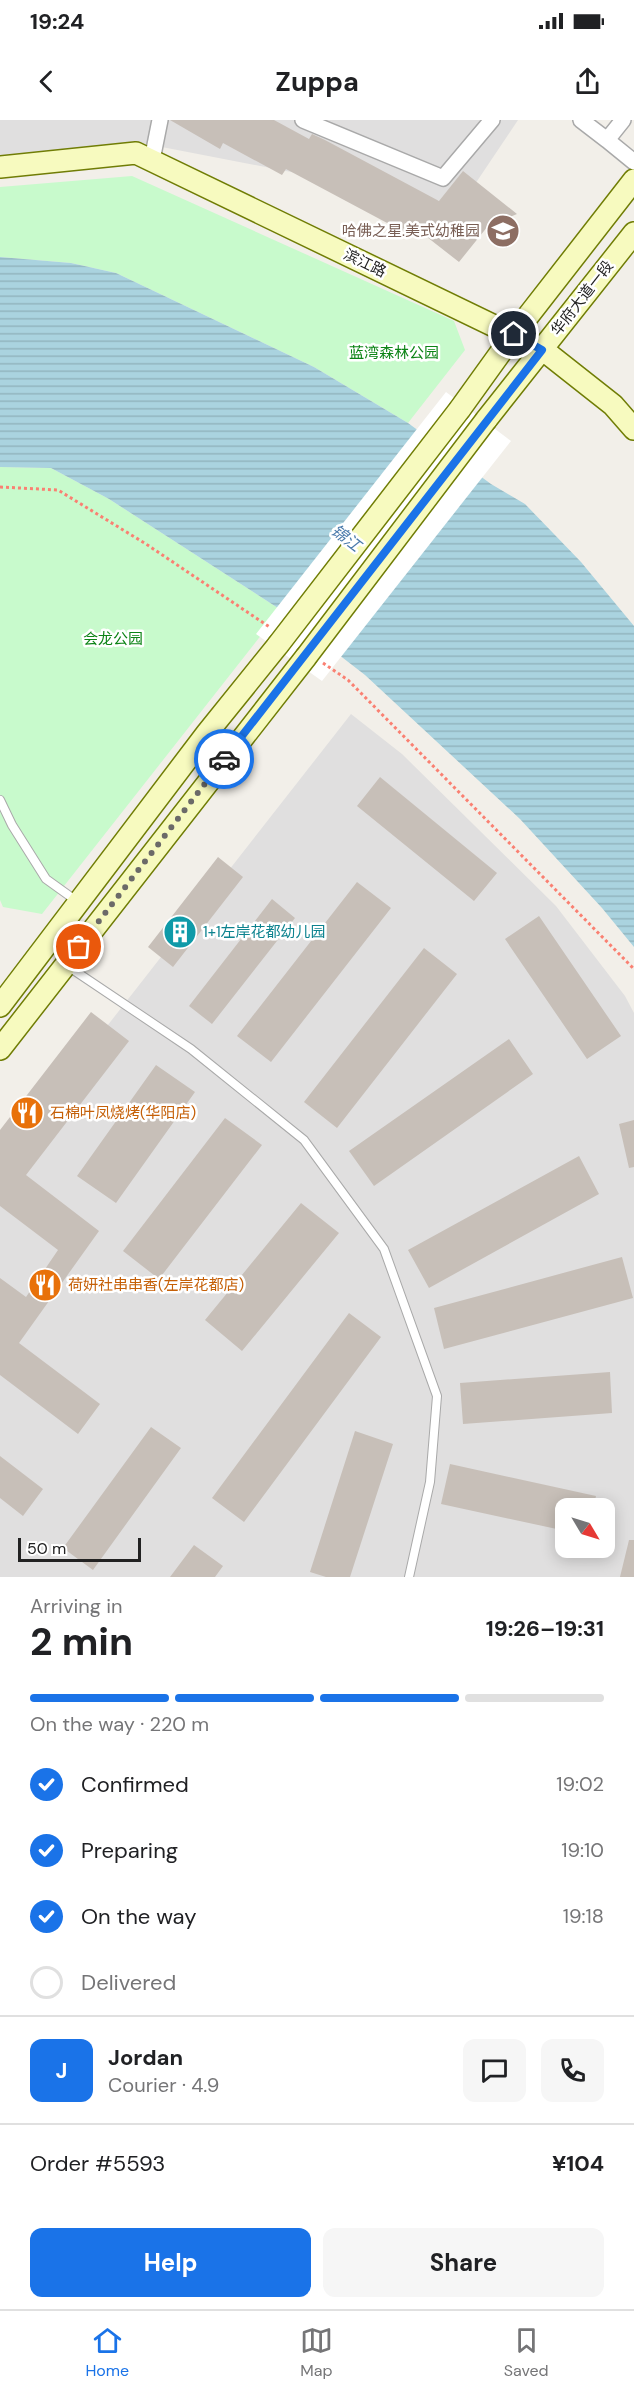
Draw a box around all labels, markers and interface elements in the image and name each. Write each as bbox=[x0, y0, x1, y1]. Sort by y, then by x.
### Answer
text: 19:24 bbox=[30, 7, 84, 36]
text: Zuppa bbox=[275, 64, 359, 99]
icon: back bbox=[30, 65, 63, 98]
icon: share bbox=[571, 65, 604, 98]
school or university icon: 哈佛之星.美式幼稚园 bbox=[485, 213, 521, 249]
place label: 哈佛之星.美式幼稚园 bbox=[342, 221, 480, 241]
street label: 滨江路 bbox=[340, 244, 390, 282]
street label: 华府大道一段 bbox=[546, 256, 618, 340]
pin bbox=[488, 308, 539, 359]
icon: home bbox=[497, 317, 530, 350]
park label: 蓝湾森林公园 bbox=[349, 343, 439, 363]
water label: 锦江 bbox=[327, 520, 367, 557]
park label: 会龙公园 bbox=[83, 629, 143, 649]
courier bbox=[194, 729, 254, 789]
icon: car bbox=[208, 743, 241, 776]
building icon: 1+1左岸花都幼儿园 bbox=[162, 914, 198, 950]
pin bbox=[53, 921, 104, 972]
place label: 1+1左岸花都幼儿园 bbox=[203, 922, 326, 942]
icon: bag bbox=[62, 930, 95, 963]
restaurant icon: 石棉叶凤烧烤(华阳店) bbox=[9, 1095, 45, 1131]
place label: 石棉叶凤烧烤(华阳店) bbox=[50, 1103, 196, 1123]
restaurant icon: 荷妍社串串香(左岸花都店) bbox=[27, 1267, 63, 1303]
place label: 荷妍社串串香(左岸花都店) bbox=[68, 1275, 244, 1295]
north arrow bbox=[555, 1498, 615, 1558]
map controls bbox=[555, 1498, 615, 1558]
scale bar bbox=[18, 1535, 141, 1562]
text: 50 m bbox=[27, 1538, 66, 1559]
text: Arriving in bbox=[30, 1593, 122, 1619]
text: 19:26–19:31 bbox=[486, 1614, 604, 1643]
text: 2 min bbox=[30, 1616, 133, 1667]
text: On the way · 220 m bbox=[30, 1711, 209, 1737]
icon: check bbox=[30, 1768, 63, 1801]
text: Confirmed bbox=[81, 1770, 189, 1799]
text: 19:02 bbox=[556, 1771, 604, 1797]
icon: check bbox=[30, 1834, 63, 1867]
text: Preparing bbox=[81, 1836, 178, 1865]
text: 19:10 bbox=[561, 1837, 604, 1863]
icon: check bbox=[30, 1900, 63, 1933]
text: On the way bbox=[81, 1902, 196, 1931]
text: 19:18 bbox=[563, 1903, 604, 1929]
text: Delivered bbox=[81, 1968, 176, 1997]
button: chat bbox=[463, 2039, 526, 2102]
button: phone bbox=[541, 2039, 604, 2102]
text: Jordan bbox=[108, 2043, 183, 2072]
text: J bbox=[56, 2056, 67, 2085]
text: Courier · 4.9 bbox=[108, 2072, 219, 2098]
text: Order #5593 bbox=[30, 2149, 165, 2178]
text: ¥104 bbox=[552, 2149, 604, 2178]
button: Help bbox=[30, 2228, 311, 2297]
button: Share bbox=[323, 2228, 604, 2297]
tab: Home bbox=[85, 2324, 129, 2381]
tab: Map bbox=[300, 2324, 333, 2381]
tab: Saved bbox=[504, 2324, 549, 2381]

